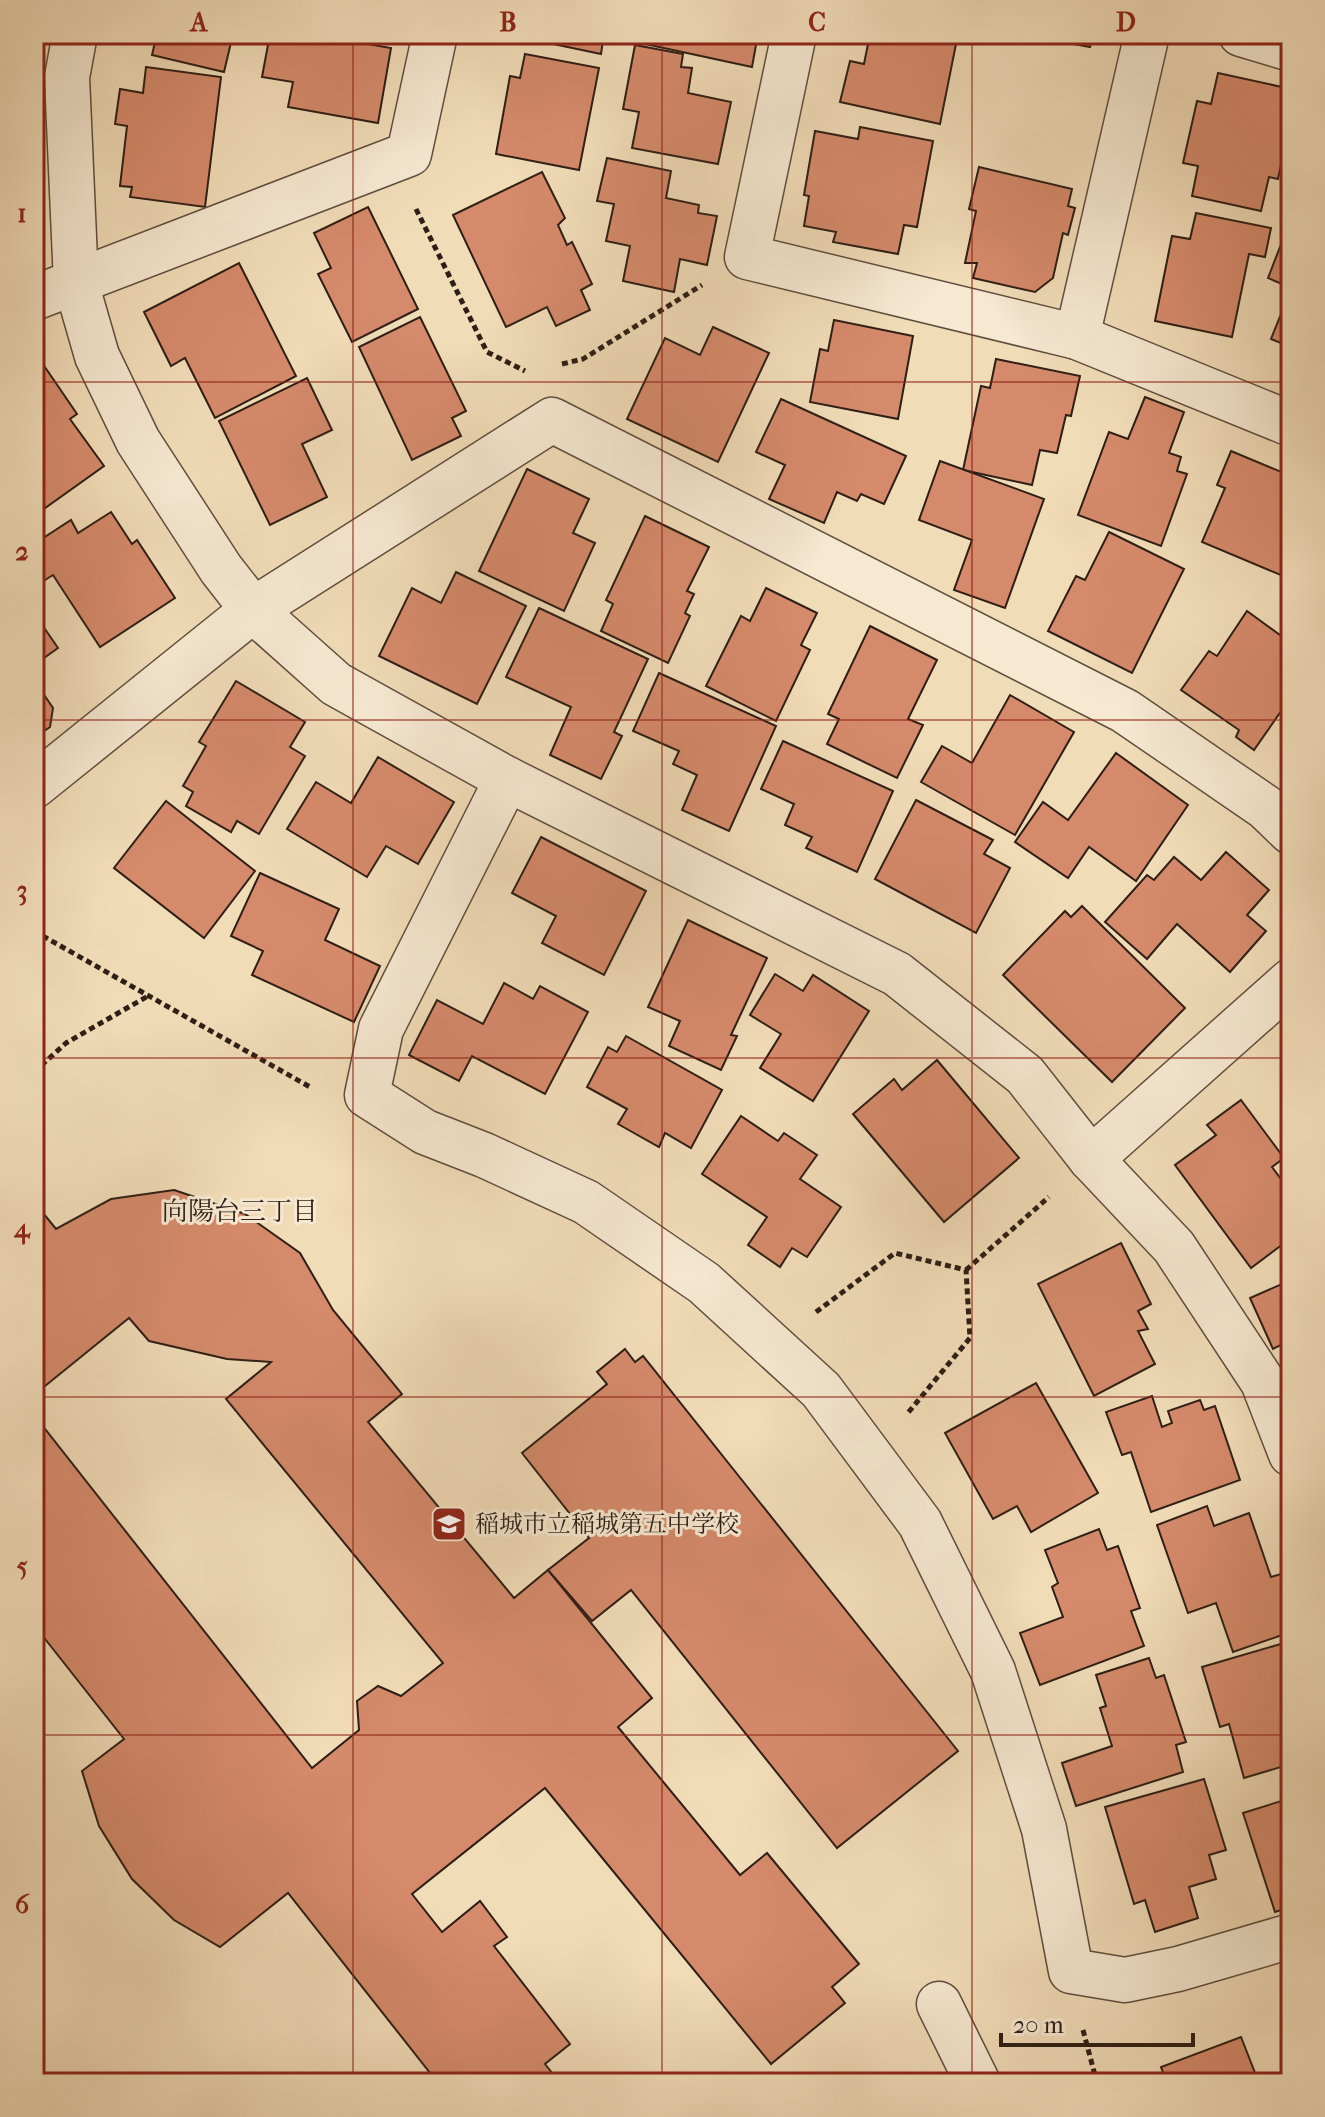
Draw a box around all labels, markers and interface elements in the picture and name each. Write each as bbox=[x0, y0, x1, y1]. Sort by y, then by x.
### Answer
text: A bbox=[189, 7, 209, 38]
text: B bbox=[500, 7, 517, 38]
text: C bbox=[808, 7, 826, 38]
text: D bbox=[1116, 7, 1136, 38]
text: 1 bbox=[17, 198, 27, 229]
text: 2 bbox=[15, 536, 29, 567]
text: 3 bbox=[17, 875, 27, 906]
district label: 向陽台三丁目 bbox=[162, 1196, 318, 1227]
text: 4 bbox=[13, 1213, 31, 1245]
school or university icon: 稲城市立稲城第五中学校 bbox=[430, 1505, 468, 1543]
place label: 稲城市立稲城第五中学校 bbox=[475, 1510, 739, 1538]
text: 5 bbox=[16, 1551, 28, 1582]
text: 6 bbox=[15, 1889, 30, 1920]
scale bar bbox=[1001, 1997, 1193, 2047]
text: 20 m bbox=[1013, 2011, 1064, 2039]

